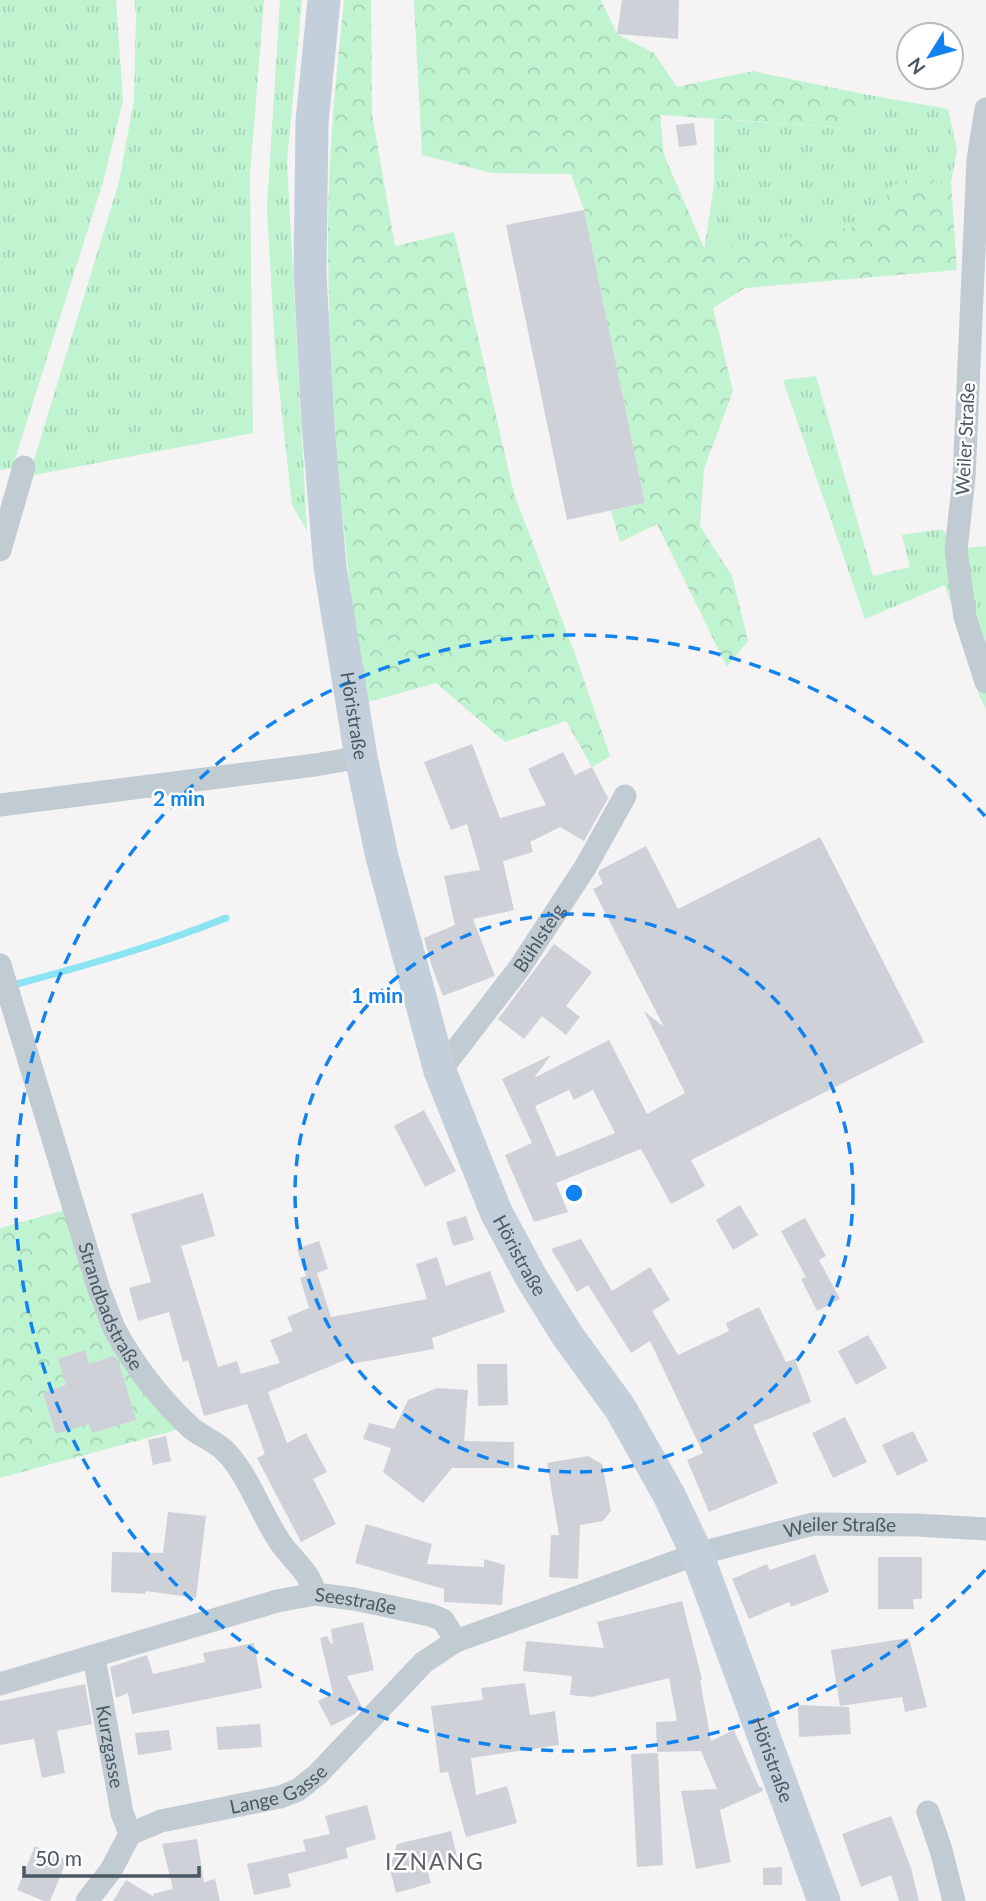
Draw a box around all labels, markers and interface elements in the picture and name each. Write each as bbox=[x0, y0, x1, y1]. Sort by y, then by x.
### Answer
north arrow bbox=[895, 21, 965, 91]
text: N bbox=[902, 54, 930, 79]
street label: Weiler Straße bbox=[950, 382, 979, 496]
street label: Höristraße bbox=[336, 670, 373, 761]
text: 2 min bbox=[153, 785, 205, 810]
street label: Bühlsteig bbox=[508, 899, 569, 976]
text: 1 min bbox=[351, 982, 403, 1007]
centre of rings bbox=[562, 1181, 586, 1205]
street label: Höristraße bbox=[489, 1211, 552, 1300]
street label: Strandbadstraße bbox=[74, 1239, 148, 1374]
street label: Weiler Straße bbox=[781, 1512, 896, 1542]
street label: Seestraße bbox=[313, 1582, 399, 1619]
street label: Kurzgasse bbox=[92, 1703, 129, 1790]
street label: Höristraße bbox=[747, 1714, 799, 1805]
street label: Lange Gasse bbox=[228, 1760, 332, 1818]
scale bar bbox=[24, 1834, 200, 1878]
text: 50 m bbox=[35, 1845, 82, 1870]
district label: IZNANG bbox=[385, 1847, 485, 1875]

